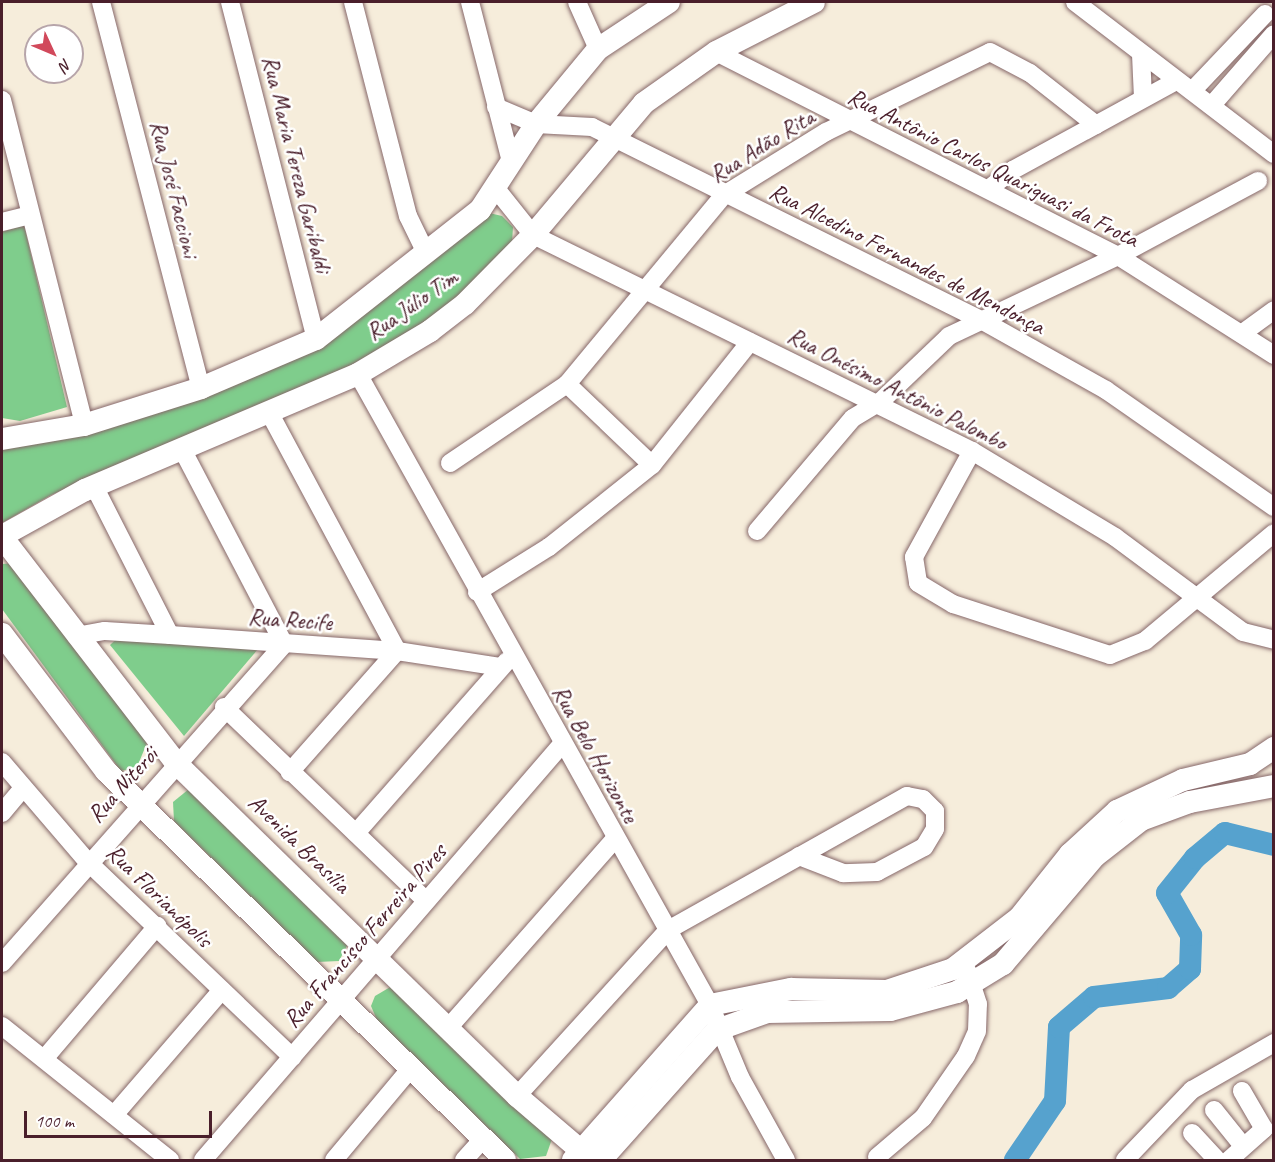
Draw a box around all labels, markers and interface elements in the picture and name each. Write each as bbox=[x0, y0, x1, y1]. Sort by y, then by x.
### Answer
north arrow bbox=[24, 24, 84, 84]
street label: Rua Maria Tereza Garibaldi bbox=[255, 52, 337, 276]
text: N bbox=[55, 55, 76, 76]
street label: Rua Antônio Carlos Quariguasi da Frota bbox=[843, 82, 1143, 254]
street label: Rua Adão Rita bbox=[704, 103, 820, 189]
street label: Rua José Faccioni bbox=[143, 118, 205, 260]
street label: Rua Alcedino Fernandes de Mendonça bbox=[765, 177, 1049, 341]
street label: Rua Júlio Tim bbox=[361, 263, 463, 347]
street label: Rua Onésimo Antônio Palombo bbox=[782, 321, 1012, 457]
street label: Rua Recife bbox=[247, 603, 333, 637]
street label: Rua Belo Horizonte bbox=[545, 680, 645, 828]
street label: Rua Niterói bbox=[81, 741, 165, 829]
street label: Avenida Brasília bbox=[242, 788, 356, 900]
street label: Rua Florianópolis bbox=[100, 838, 218, 954]
street label: Rua Francisco Ferreira Pires bbox=[277, 838, 453, 1034]
scale bar bbox=[27, 1099, 214, 1137]
text: 100 m bbox=[35, 1110, 74, 1132]

